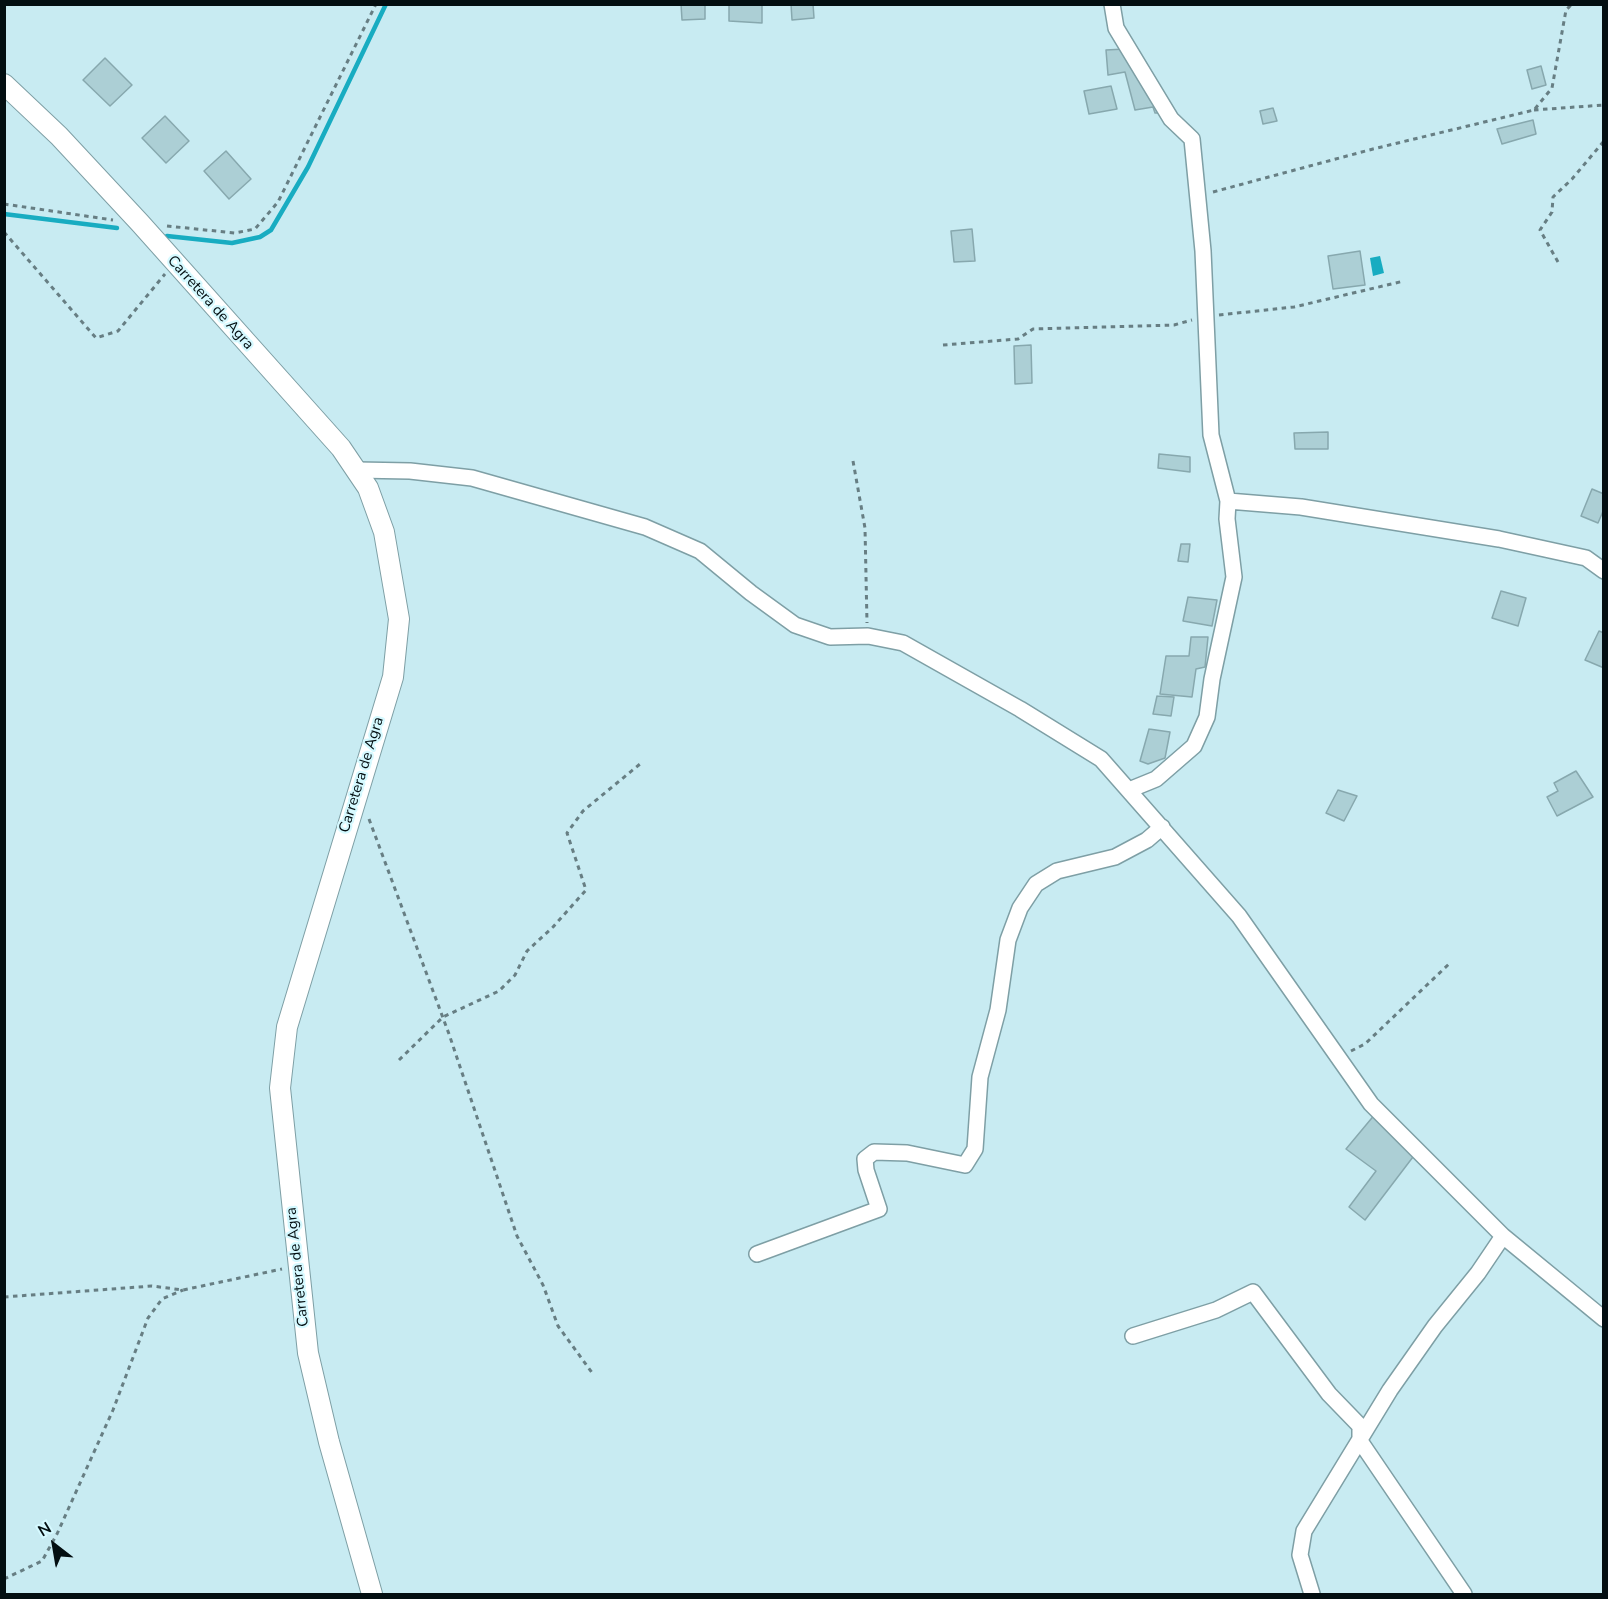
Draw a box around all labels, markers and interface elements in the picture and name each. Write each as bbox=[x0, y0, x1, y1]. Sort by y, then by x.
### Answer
street label: Carretera de Agra bbox=[163, 252, 257, 354]
street label: Carretera de Agra bbox=[336, 715, 388, 835]
street label: Carretera de Agra bbox=[283, 1206, 313, 1328]
north arrow bbox=[24, 1515, 84, 1575]
text: N bbox=[34, 1517, 56, 1542]

